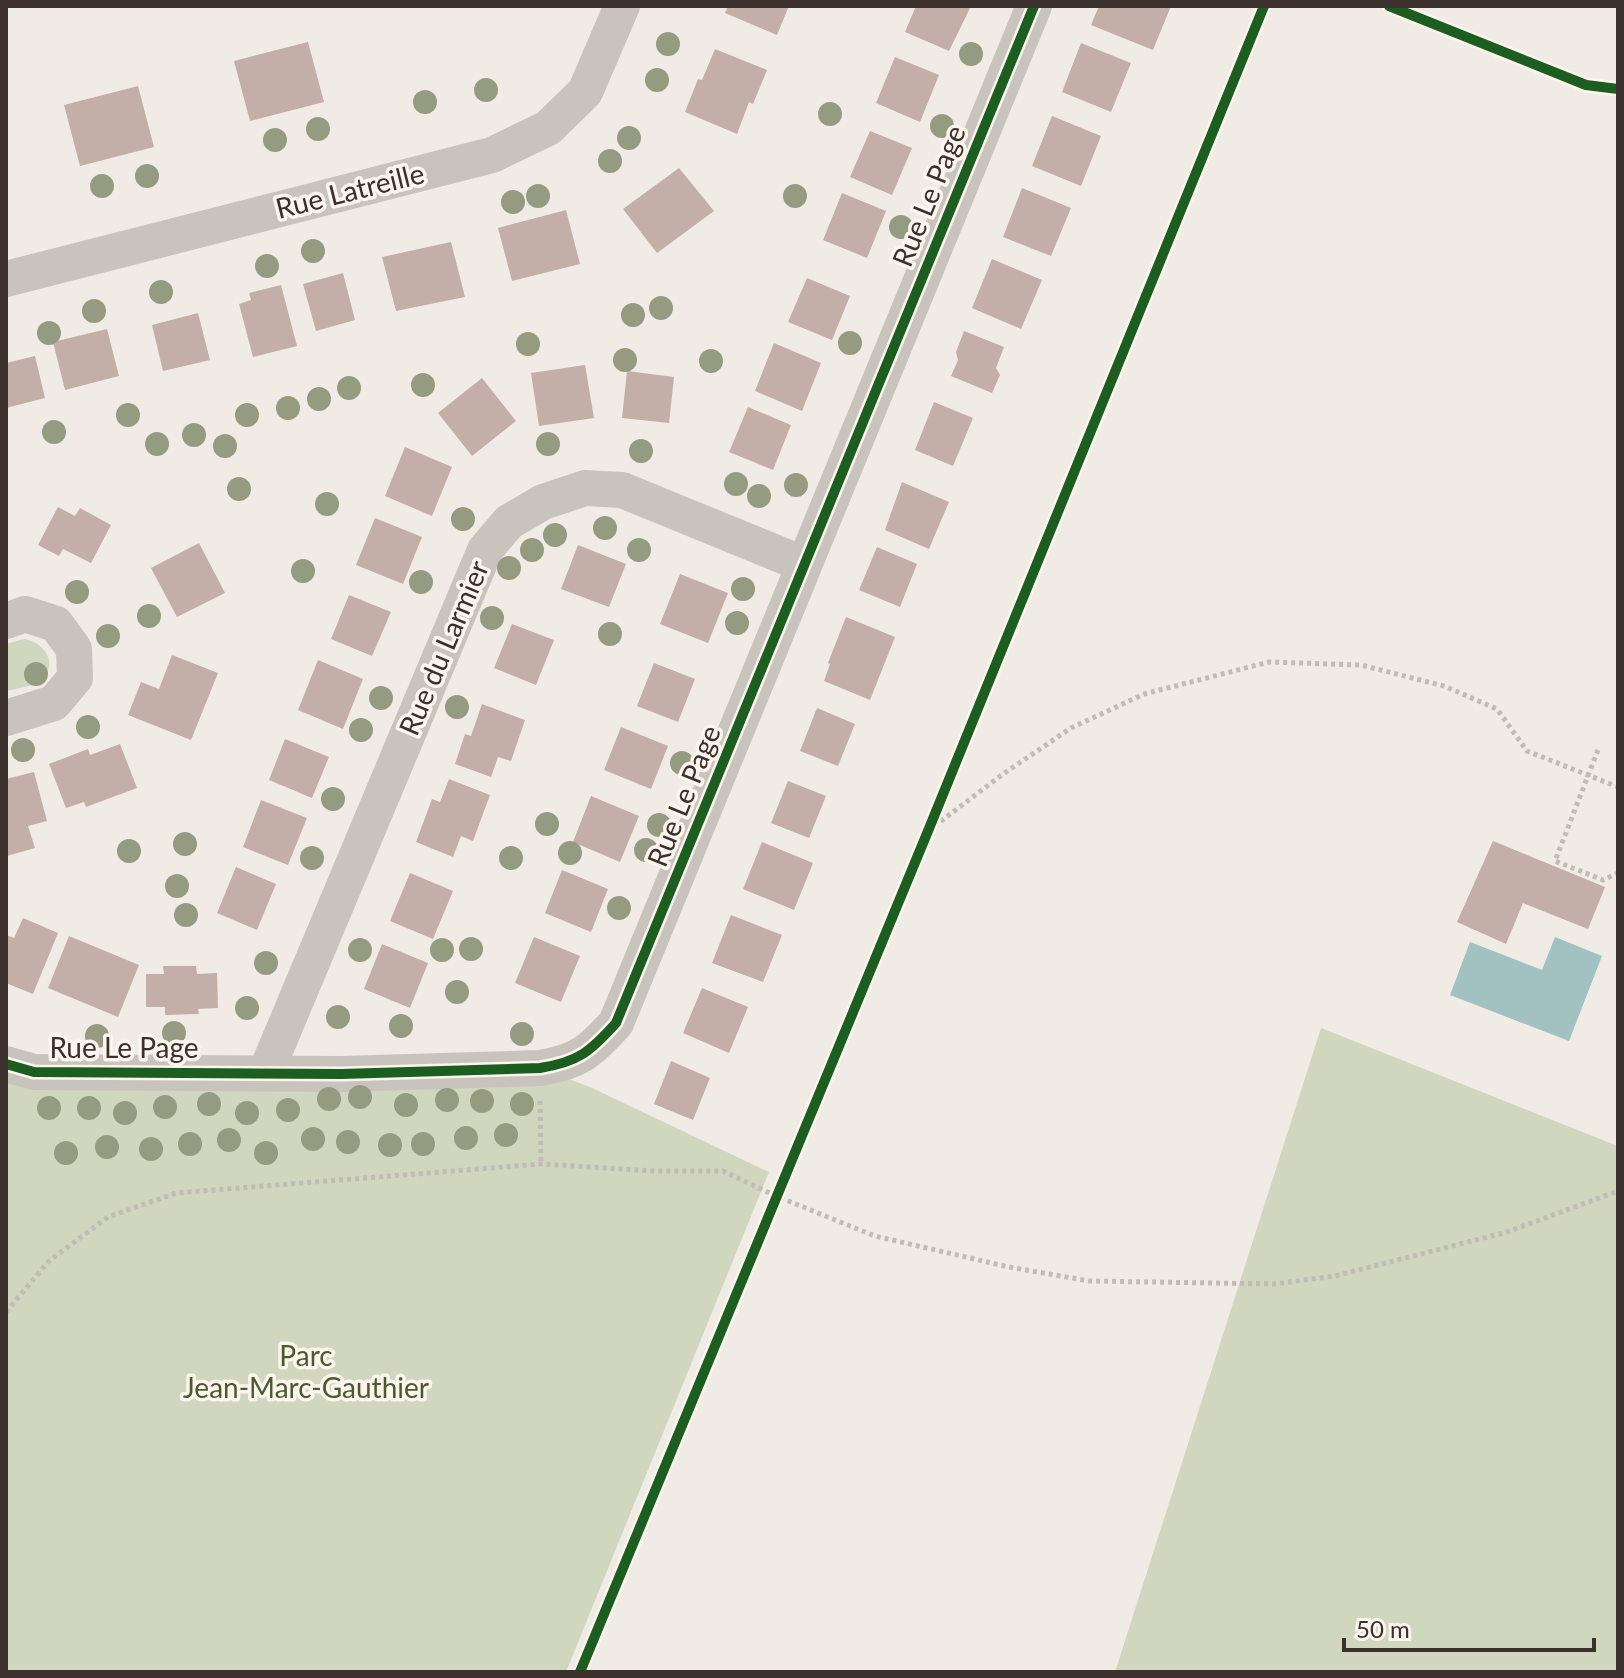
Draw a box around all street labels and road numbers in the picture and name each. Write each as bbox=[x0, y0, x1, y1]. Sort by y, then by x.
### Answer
street label: Rue Le Page bbox=[884, 120, 972, 271]
street label: Rue Latreille bbox=[272, 155, 428, 225]
street label: Rue du Larmier bbox=[391, 555, 495, 740]
street label: Rue Le Page bbox=[639, 720, 727, 871]
street label: Rue Le Page bbox=[49, 1030, 199, 1064]

